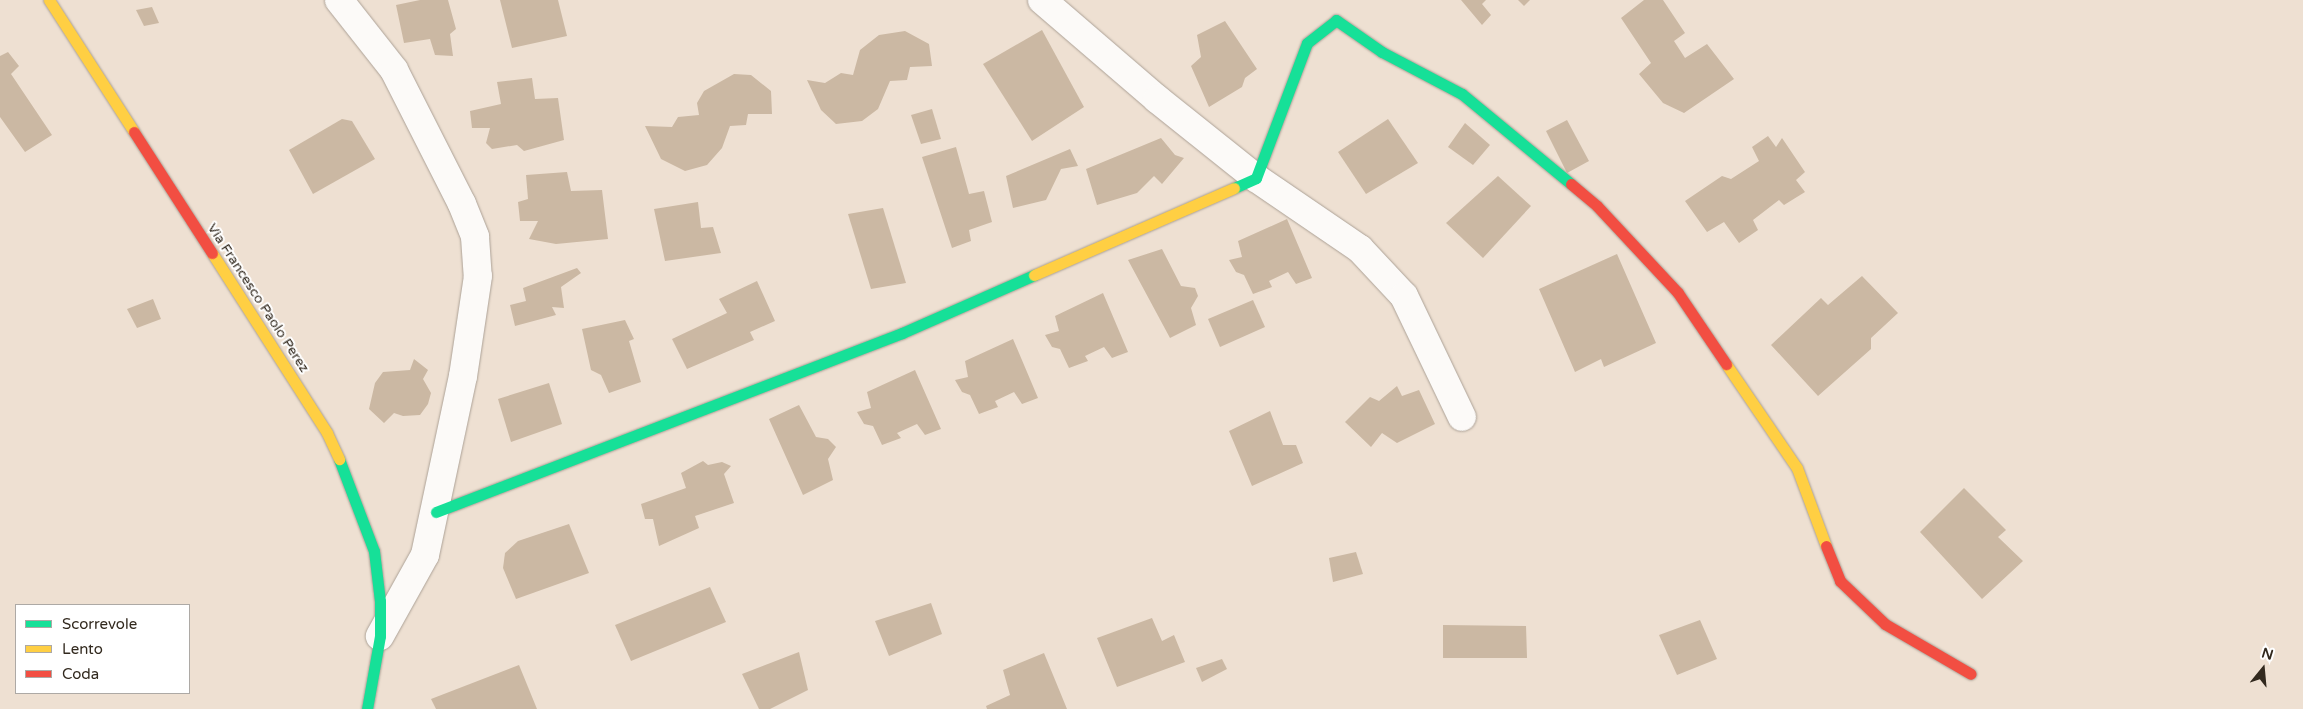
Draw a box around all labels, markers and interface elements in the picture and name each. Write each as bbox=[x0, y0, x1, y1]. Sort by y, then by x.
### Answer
street label: Via Francesco Paolo Perez bbox=[203, 220, 313, 376]
legend bbox=[15, 604, 190, 694]
text: Scorrevole bbox=[62, 615, 137, 633]
text: Lento bbox=[62, 640, 103, 658]
north arrow bbox=[2238, 644, 2288, 694]
text: N bbox=[2260, 644, 2275, 664]
text: Coda bbox=[62, 665, 99, 683]

